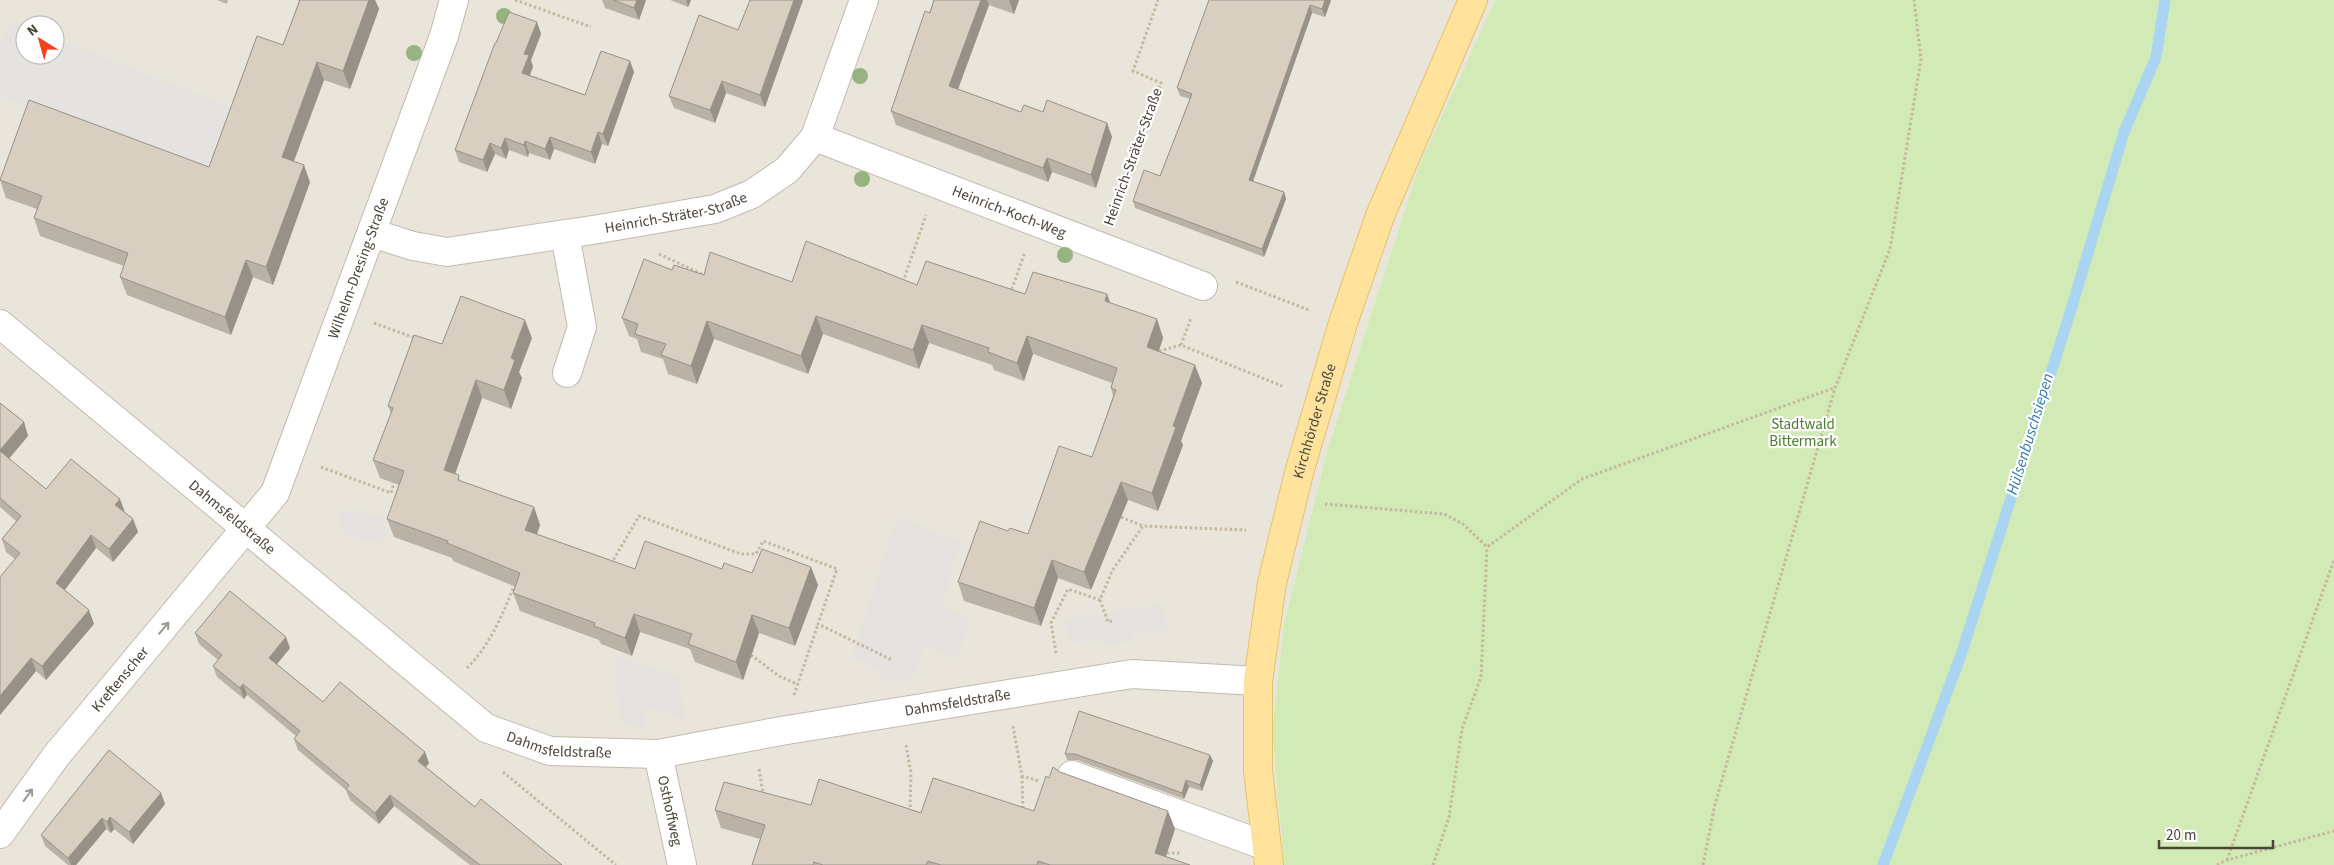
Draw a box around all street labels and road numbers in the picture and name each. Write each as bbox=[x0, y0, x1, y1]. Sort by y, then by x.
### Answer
street label: Heinrich-Sträter-Straße bbox=[1098, 85, 1168, 229]
street label: Heinrich-Koch-Weg bbox=[949, 180, 1070, 243]
street label: Heinrich-Sträter-Straße bbox=[603, 187, 750, 238]
street label: Wilhelm-Dresing-Straße bbox=[322, 195, 394, 342]
street label: Kirchhörder Straße bbox=[1288, 361, 1341, 481]
street label: Dahmsfeldstraße bbox=[184, 475, 280, 559]
street label: Kreftenscher bbox=[86, 641, 154, 716]
street label: Dahmsfeldstraße bbox=[903, 683, 1012, 721]
street label: Dahmsfeldstraße bbox=[504, 726, 612, 763]
street label: Osthoffweg bbox=[652, 773, 688, 848]

